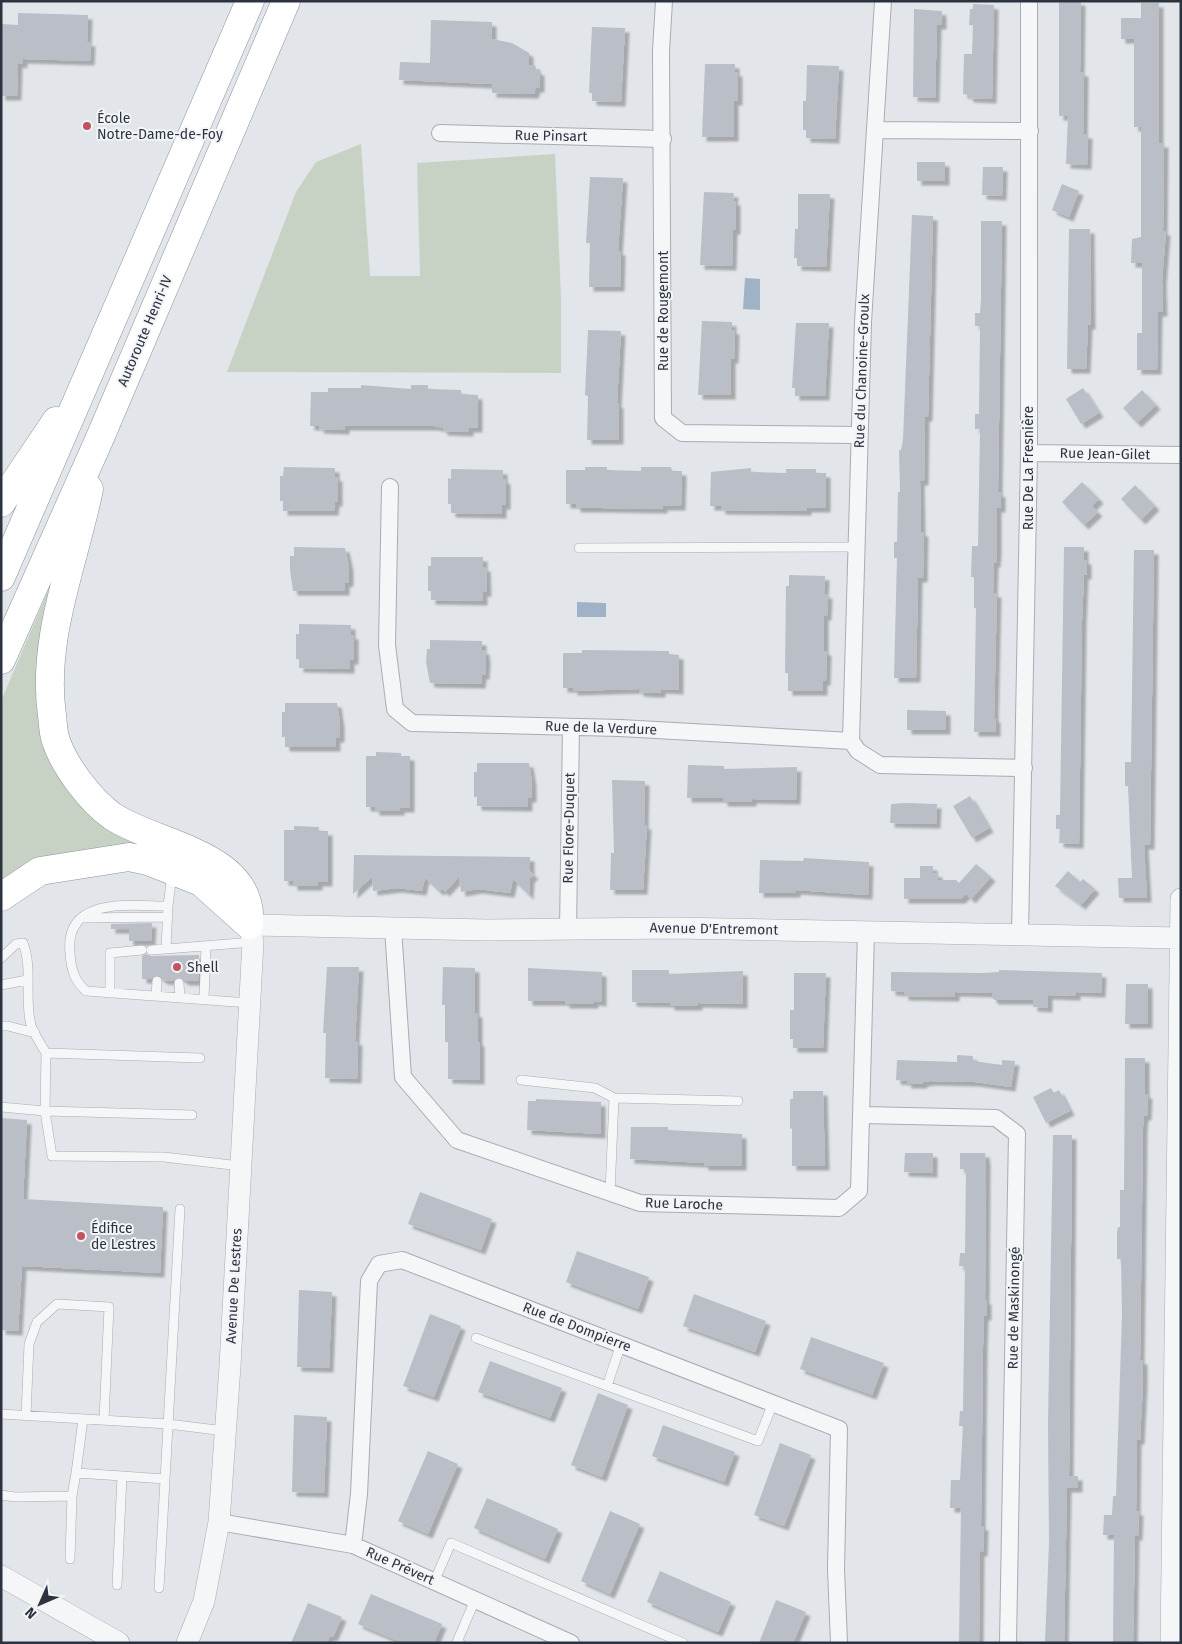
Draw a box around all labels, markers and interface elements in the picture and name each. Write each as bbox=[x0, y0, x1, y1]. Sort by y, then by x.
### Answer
place label: École Notre-Dame-de-Foy bbox=[97, 109, 223, 143]
marker: École Notre-Dame-de-Foy bbox=[81, 120, 93, 132]
street label: Rue Pinsart bbox=[514, 127, 588, 145]
street label: Rue de Rougemont bbox=[655, 250, 672, 371]
street label: Autoroute Henri-IV bbox=[114, 273, 176, 389]
street label: Rue du Chanoine-Groulx bbox=[851, 293, 873, 449]
street label: Rue De La Fresnière bbox=[1020, 406, 1037, 530]
street label: Rue Jean-Gilet bbox=[1060, 445, 1151, 463]
street label: Rue de la Verdure bbox=[545, 718, 657, 738]
street label: Rue Flore-Duquet bbox=[560, 771, 578, 884]
street label: Avenue D'Entremont bbox=[649, 919, 780, 939]
place label: Shell bbox=[187, 959, 219, 976]
marker: Shell bbox=[171, 961, 183, 973]
street label: Rue Laroche bbox=[645, 1194, 723, 1214]
place label: Édifice de Lestres bbox=[91, 1219, 156, 1253]
street label: Avenue De Lestres bbox=[222, 1227, 246, 1344]
marker: Édifice de Lestres bbox=[75, 1230, 87, 1242]
street label: Rue de Maskinongé bbox=[1004, 1246, 1024, 1370]
street label: Rue de Dompierre bbox=[520, 1298, 634, 1356]
street label: Rue Prévert bbox=[363, 1543, 438, 1589]
north arrow bbox=[15, 1579, 65, 1629]
text: N bbox=[22, 1604, 40, 1622]

